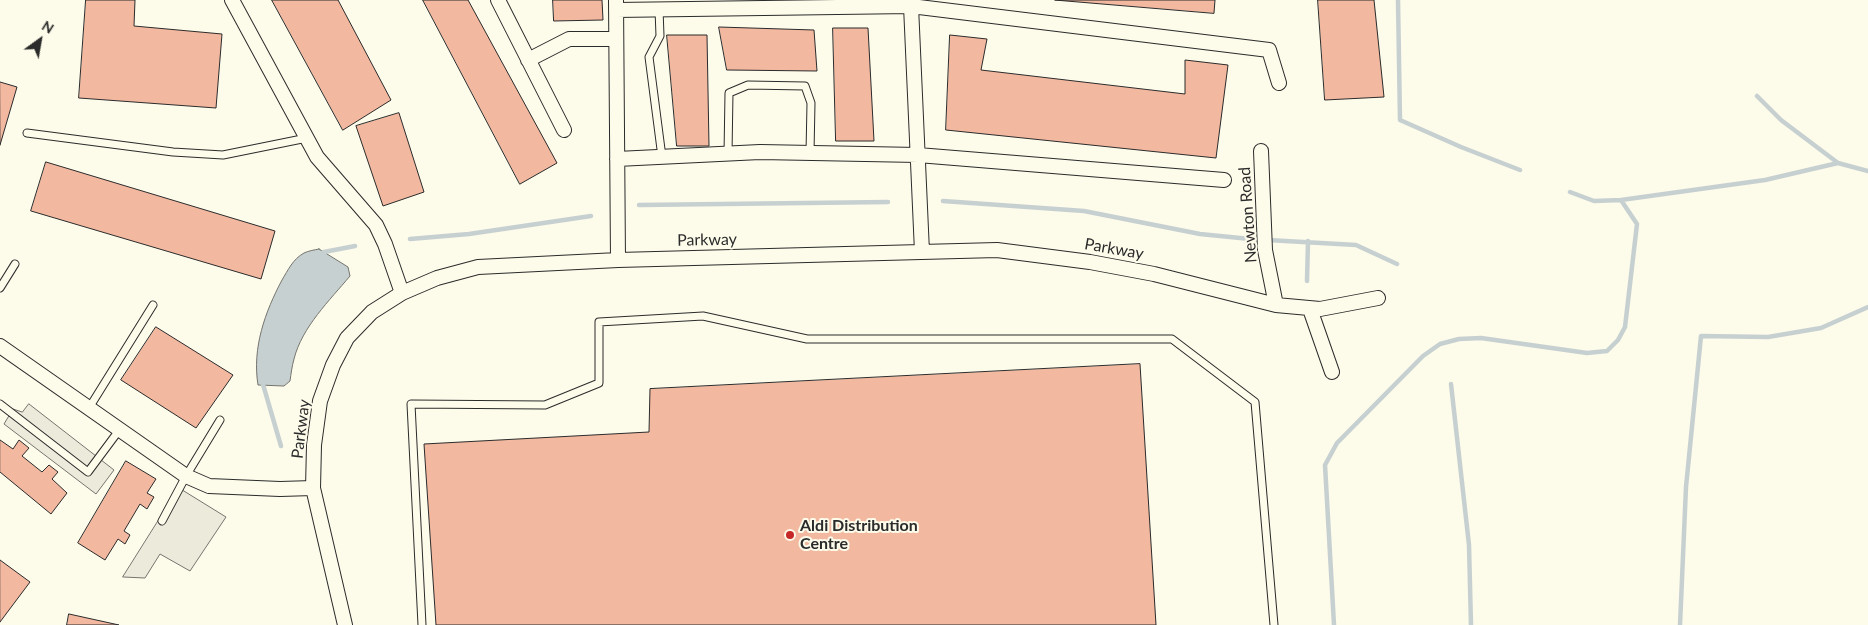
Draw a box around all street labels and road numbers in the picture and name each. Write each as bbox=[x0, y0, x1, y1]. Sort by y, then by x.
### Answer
street label: Newton Road bbox=[1235, 166, 1261, 264]
street label: Parkway bbox=[677, 230, 737, 250]
street label: Parkway bbox=[1083, 234, 1145, 264]
street label: Parkway bbox=[288, 398, 314, 460]

